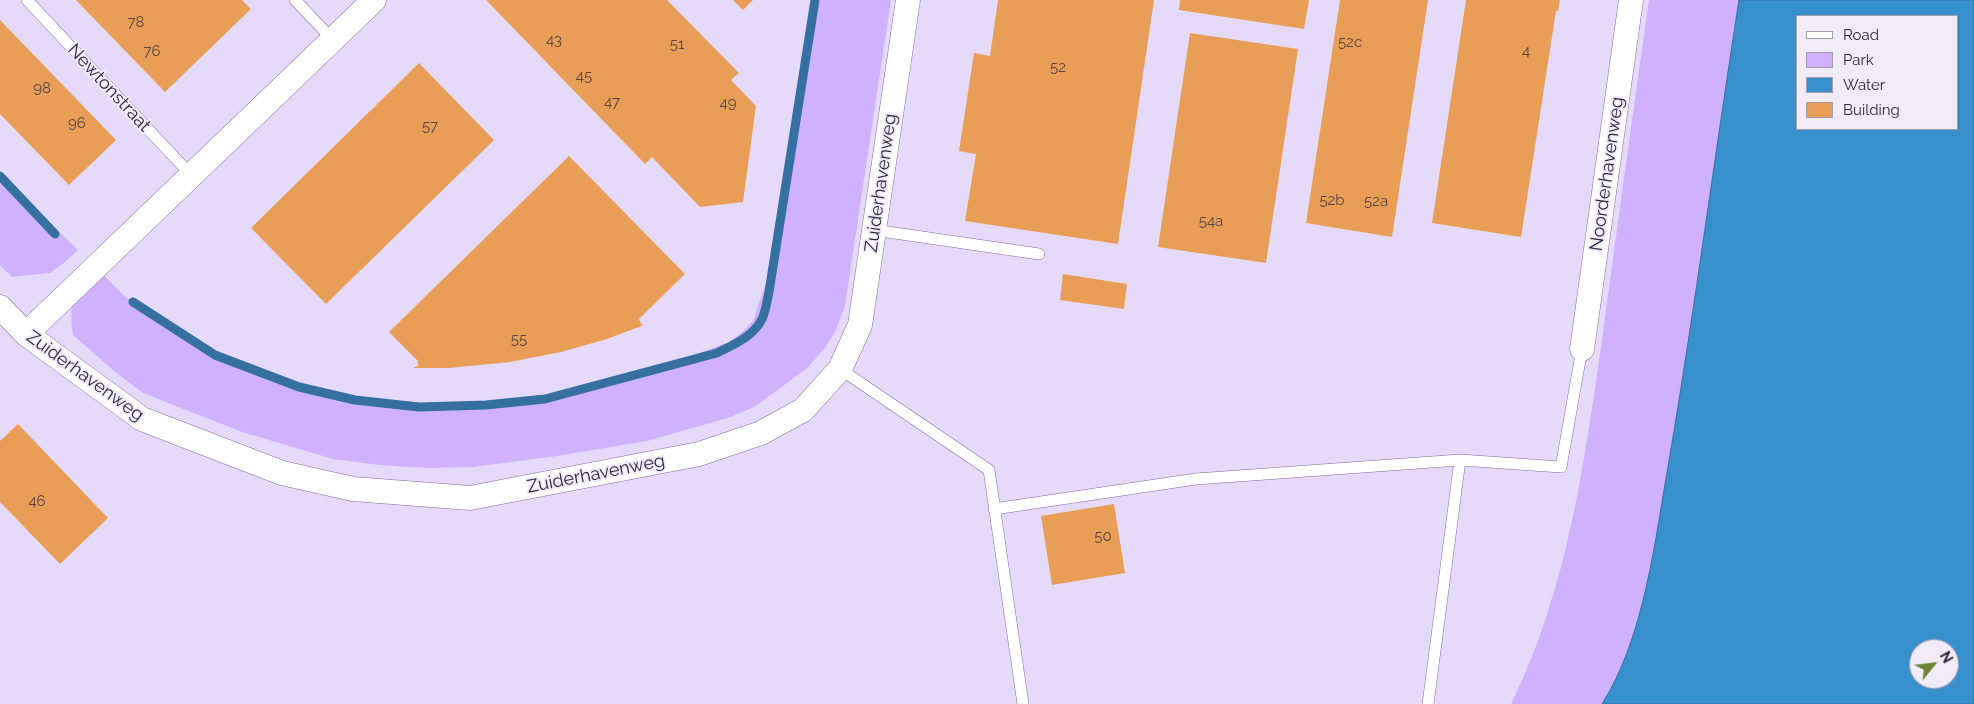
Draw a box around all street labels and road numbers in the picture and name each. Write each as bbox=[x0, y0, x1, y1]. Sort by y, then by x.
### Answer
street label: Newtonstraat bbox=[63, 40, 155, 136]
street label: Noorderhavenweg bbox=[1585, 96, 1629, 252]
street label: Zuiderhavenweg bbox=[861, 112, 901, 254]
street label: Zuiderhavenweg bbox=[22, 326, 148, 426]
street label: Zuiderhavenweg bbox=[525, 450, 667, 498]

